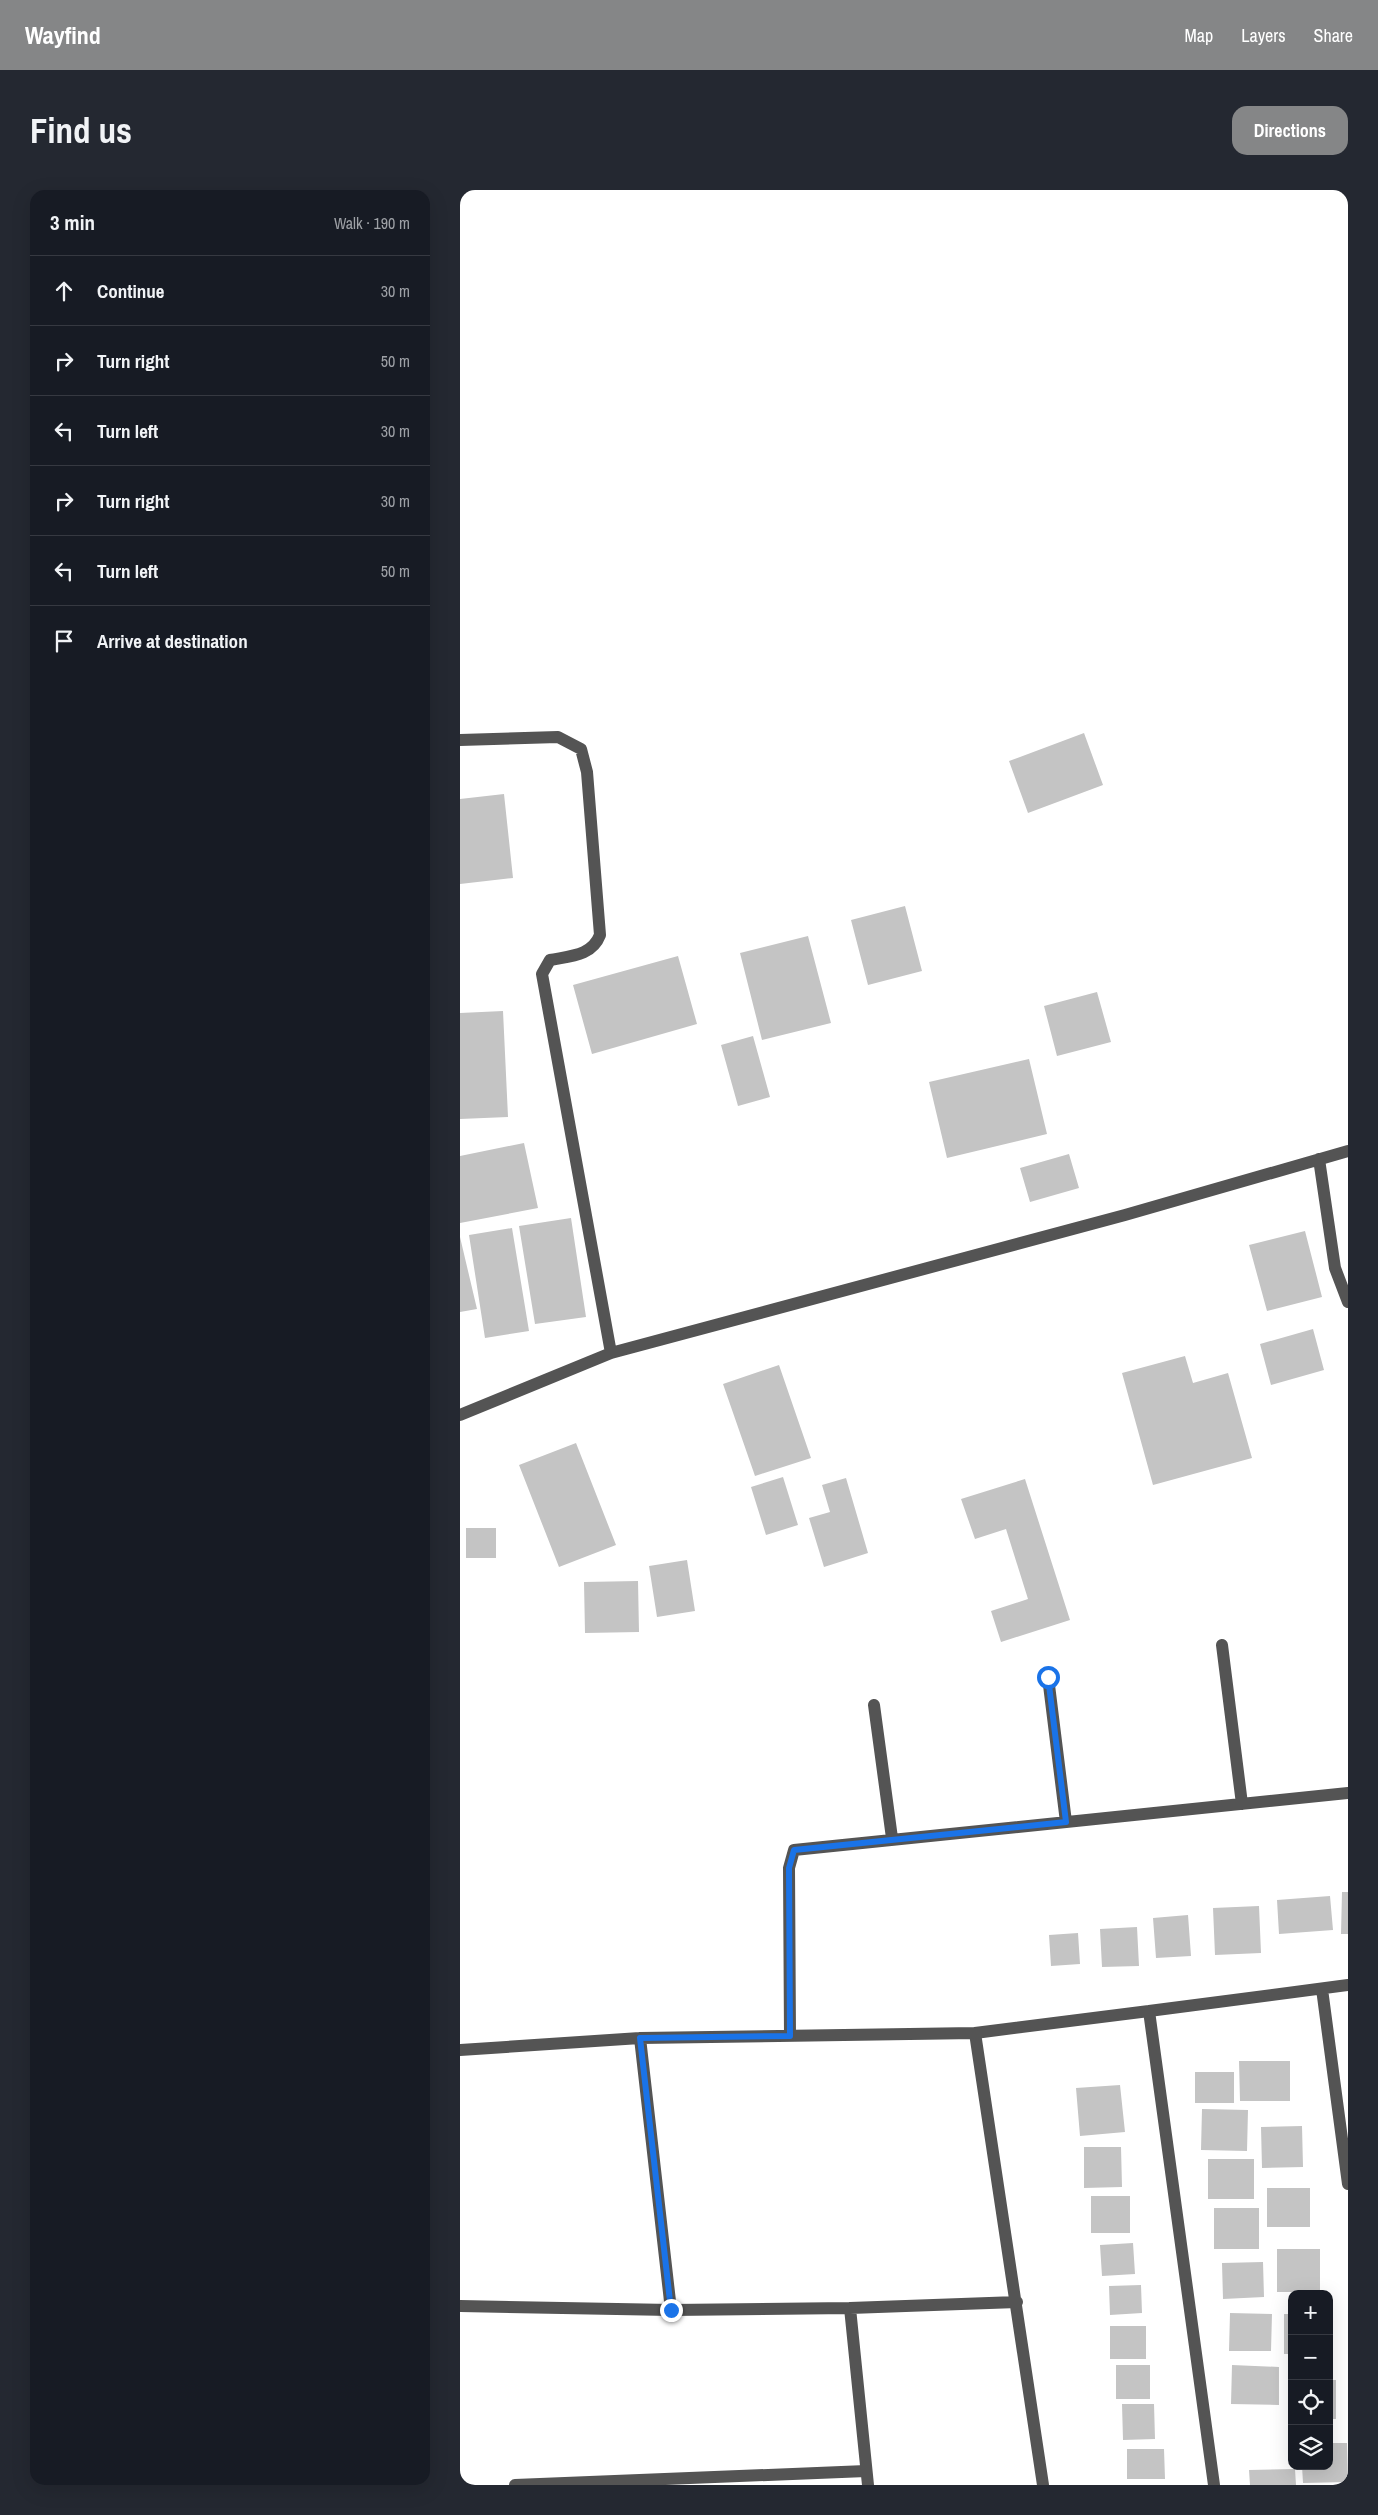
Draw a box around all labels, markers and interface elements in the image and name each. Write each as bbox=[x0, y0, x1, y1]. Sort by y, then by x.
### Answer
text: Wayfind bbox=[25, 19, 101, 51]
text: Map bbox=[1185, 23, 1213, 48]
text: Layers bbox=[1241, 23, 1286, 48]
text: Share bbox=[1314, 23, 1353, 48]
button: Directions bbox=[1232, 106, 1348, 155]
text: Find us bbox=[30, 107, 132, 154]
text: 3 min bbox=[50, 208, 95, 237]
text: Walk · 190 m bbox=[334, 212, 410, 234]
icon: ahead bbox=[50, 277, 78, 305]
text: Continue bbox=[97, 278, 165, 304]
text: 30 m bbox=[381, 280, 410, 302]
icon: right bbox=[50, 347, 78, 375]
text: Turn right bbox=[97, 348, 169, 374]
text: 50 m bbox=[381, 350, 410, 372]
icon: left bbox=[50, 417, 78, 445]
text: Turn left bbox=[97, 418, 158, 444]
text: 30 m bbox=[381, 420, 410, 442]
icon: right bbox=[50, 487, 78, 515]
text: Turn right bbox=[97, 488, 169, 514]
text: 30 m bbox=[381, 490, 410, 512]
icon: left bbox=[50, 557, 78, 585]
text: Turn left bbox=[97, 558, 158, 584]
text: 50 m bbox=[381, 560, 410, 582]
icon: arrive bbox=[50, 627, 78, 655]
text: Arrive at destination bbox=[97, 628, 248, 654]
route start bbox=[1037, 1666, 1060, 1689]
map controls bbox=[1288, 2290, 1333, 2470]
button: + bbox=[1288, 2290, 1333, 2335]
route end bbox=[660, 2299, 683, 2322]
button: − bbox=[1288, 2335, 1333, 2380]
button: locate bbox=[1288, 2380, 1333, 2425]
button: layers bbox=[1288, 2425, 1333, 2470]

